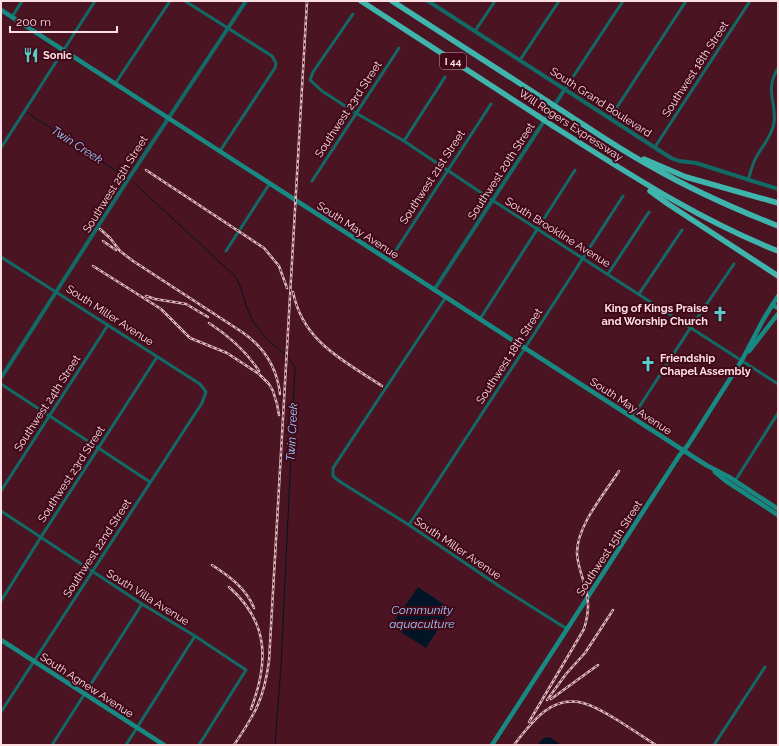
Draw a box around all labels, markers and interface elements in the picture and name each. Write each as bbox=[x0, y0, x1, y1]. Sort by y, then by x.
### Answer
scale bar bbox=[10, 8, 117, 34]
text: 200 m bbox=[16, 15, 51, 29]
street label: Southwest 18th Street bbox=[660, 19, 731, 120]
restaurant icon: Sonic bbox=[22, 46, 40, 64]
place label: Sonic bbox=[43, 49, 72, 62]
road number: I 44 bbox=[440, 53, 466, 69]
street label: Southwest 23rd Street bbox=[312, 58, 385, 160]
street label: South Grand Boulevard bbox=[548, 65, 654, 140]
street label: Will Rogers Expressway bbox=[516, 87, 625, 164]
street label: Southwest 20th Street bbox=[465, 120, 538, 222]
water label: Twin Creek bbox=[49, 123, 106, 167]
street label: Southwest 21st Street bbox=[397, 128, 468, 227]
street label: Southwest 25th Street bbox=[80, 133, 151, 235]
street label: South Brookline Avenue bbox=[503, 195, 613, 271]
street label: South May Avenue bbox=[314, 199, 401, 262]
street label: South Miller Avenue bbox=[63, 282, 156, 349]
place label: King of Kings Praise and Worship Church bbox=[601, 302, 708, 328]
church icon: King of Kings Praise and Worship Church bbox=[711, 305, 729, 323]
street label: Southwest 18th Street bbox=[474, 306, 545, 407]
place label: Friendship Chapel Assembly bbox=[660, 352, 751, 378]
street label: Southwest 24th Street bbox=[12, 353, 83, 454]
church icon: Friendship Chapel Assembly bbox=[639, 355, 657, 373]
street label: South May Avenue bbox=[587, 375, 674, 438]
water label: Twin Creek bbox=[283, 402, 301, 462]
street label: Southwest 23rd Street bbox=[35, 423, 108, 525]
street label: Southwest 22nd Street bbox=[61, 496, 134, 600]
street label: Southwest 15th Street bbox=[574, 498, 645, 598]
street label: South Miller Avenue bbox=[412, 515, 504, 583]
street label: South Villa Avenue bbox=[104, 567, 192, 628]
water label: Community aquaculture bbox=[389, 603, 455, 631]
street label: South Agnew Avenue bbox=[38, 650, 136, 721]

